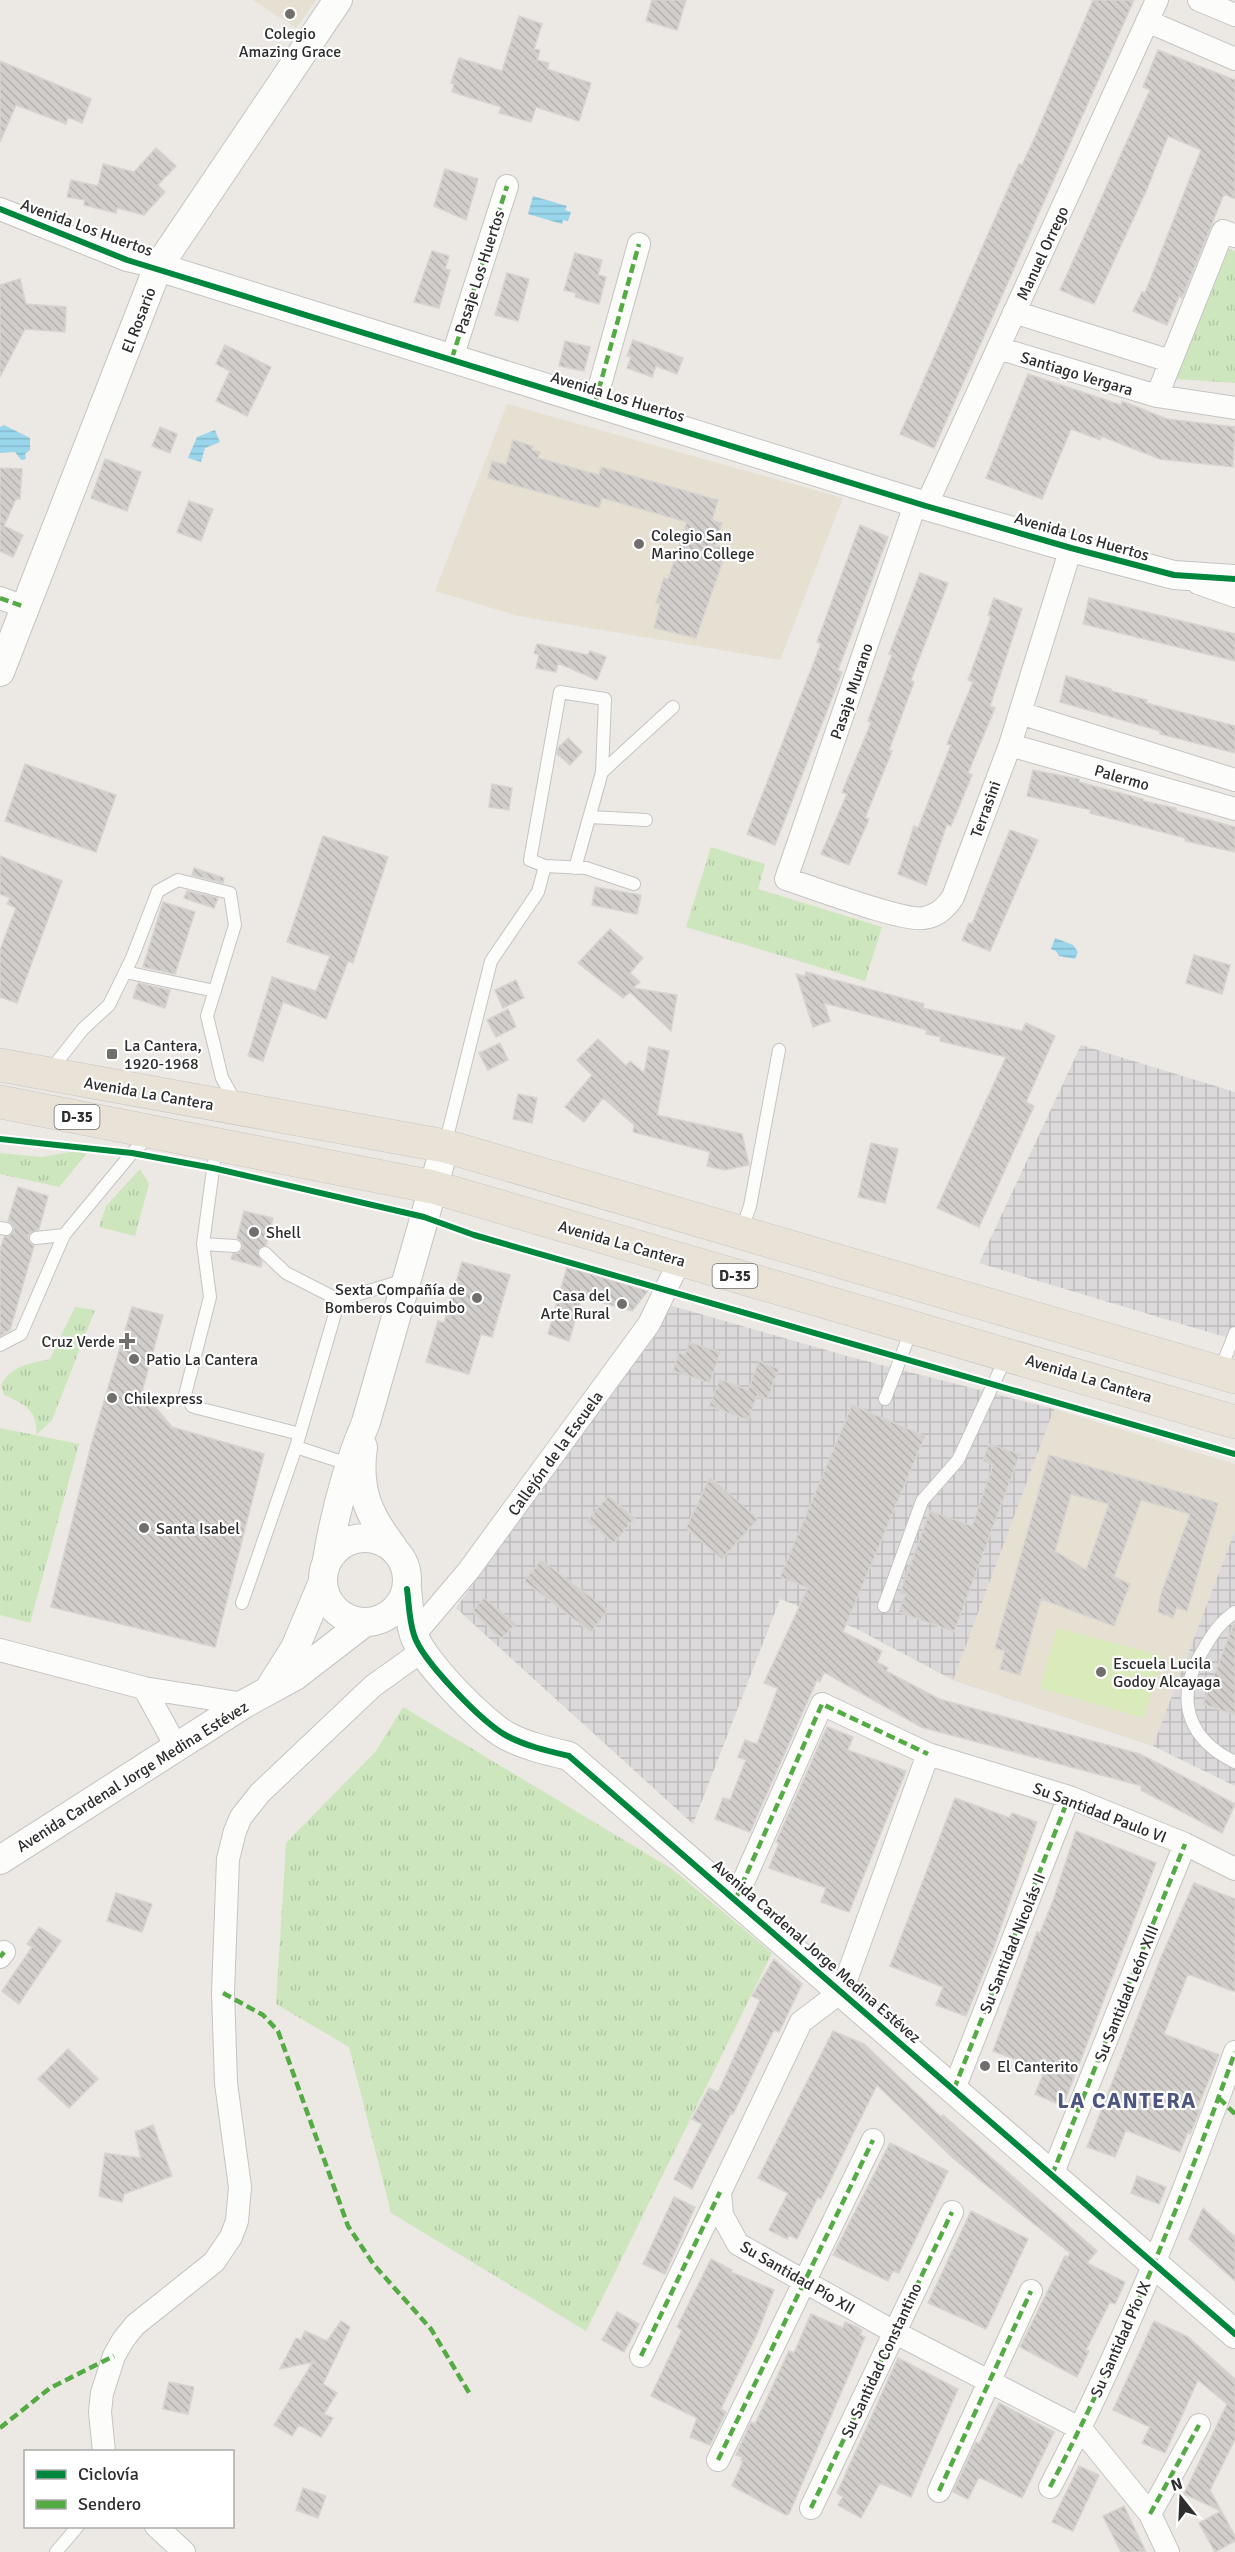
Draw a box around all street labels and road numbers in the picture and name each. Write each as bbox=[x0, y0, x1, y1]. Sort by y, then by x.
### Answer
street label: Avenida Los Huertos bbox=[18, 195, 155, 261]
street label: Manuel Orrego bbox=[1012, 203, 1073, 304]
street label: Pasaje Los Huertos bbox=[450, 208, 509, 337]
street label: El Rosario bbox=[117, 285, 161, 356]
street label: Santiago Vergara bbox=[1018, 347, 1135, 401]
street label: Avenida Los Huertos bbox=[548, 367, 687, 427]
street label: Avenida Los Huertos bbox=[1012, 508, 1151, 566]
street label: Pasaje Murano bbox=[826, 641, 878, 742]
street label: Palermo bbox=[1092, 761, 1152, 795]
street label: Terrasini bbox=[966, 778, 1005, 840]
street label: Avenida La Cantera bbox=[82, 1073, 215, 1115]
road number: D-35 bbox=[54, 1105, 100, 1129]
street label: Avenida La Cantera bbox=[556, 1216, 688, 1272]
road number: D-35 bbox=[712, 1264, 758, 1288]
street label: Avenida La Cantera bbox=[1023, 1350, 1154, 1408]
street label: Callejón de la Escuela bbox=[504, 1387, 608, 1520]
street label: Avenida Cardenal Jorge Medina Estévez bbox=[13, 1697, 252, 1857]
street label: Su Santidad Paulo VI bbox=[1030, 1778, 1169, 1848]
street label: Avenida Cardenal Jorge Medina Estévez bbox=[708, 1856, 925, 2048]
street label: Su Santidad Nicolás II bbox=[976, 1870, 1050, 2016]
street label: Su Santidad León XIII bbox=[1090, 1922, 1163, 2065]
street label: Su Santidad Pío XII bbox=[736, 2237, 859, 2319]
street label: Su Santidad Pío IX bbox=[1086, 2278, 1156, 2400]
street label: Su Santidad Constantino bbox=[837, 2280, 927, 2441]

